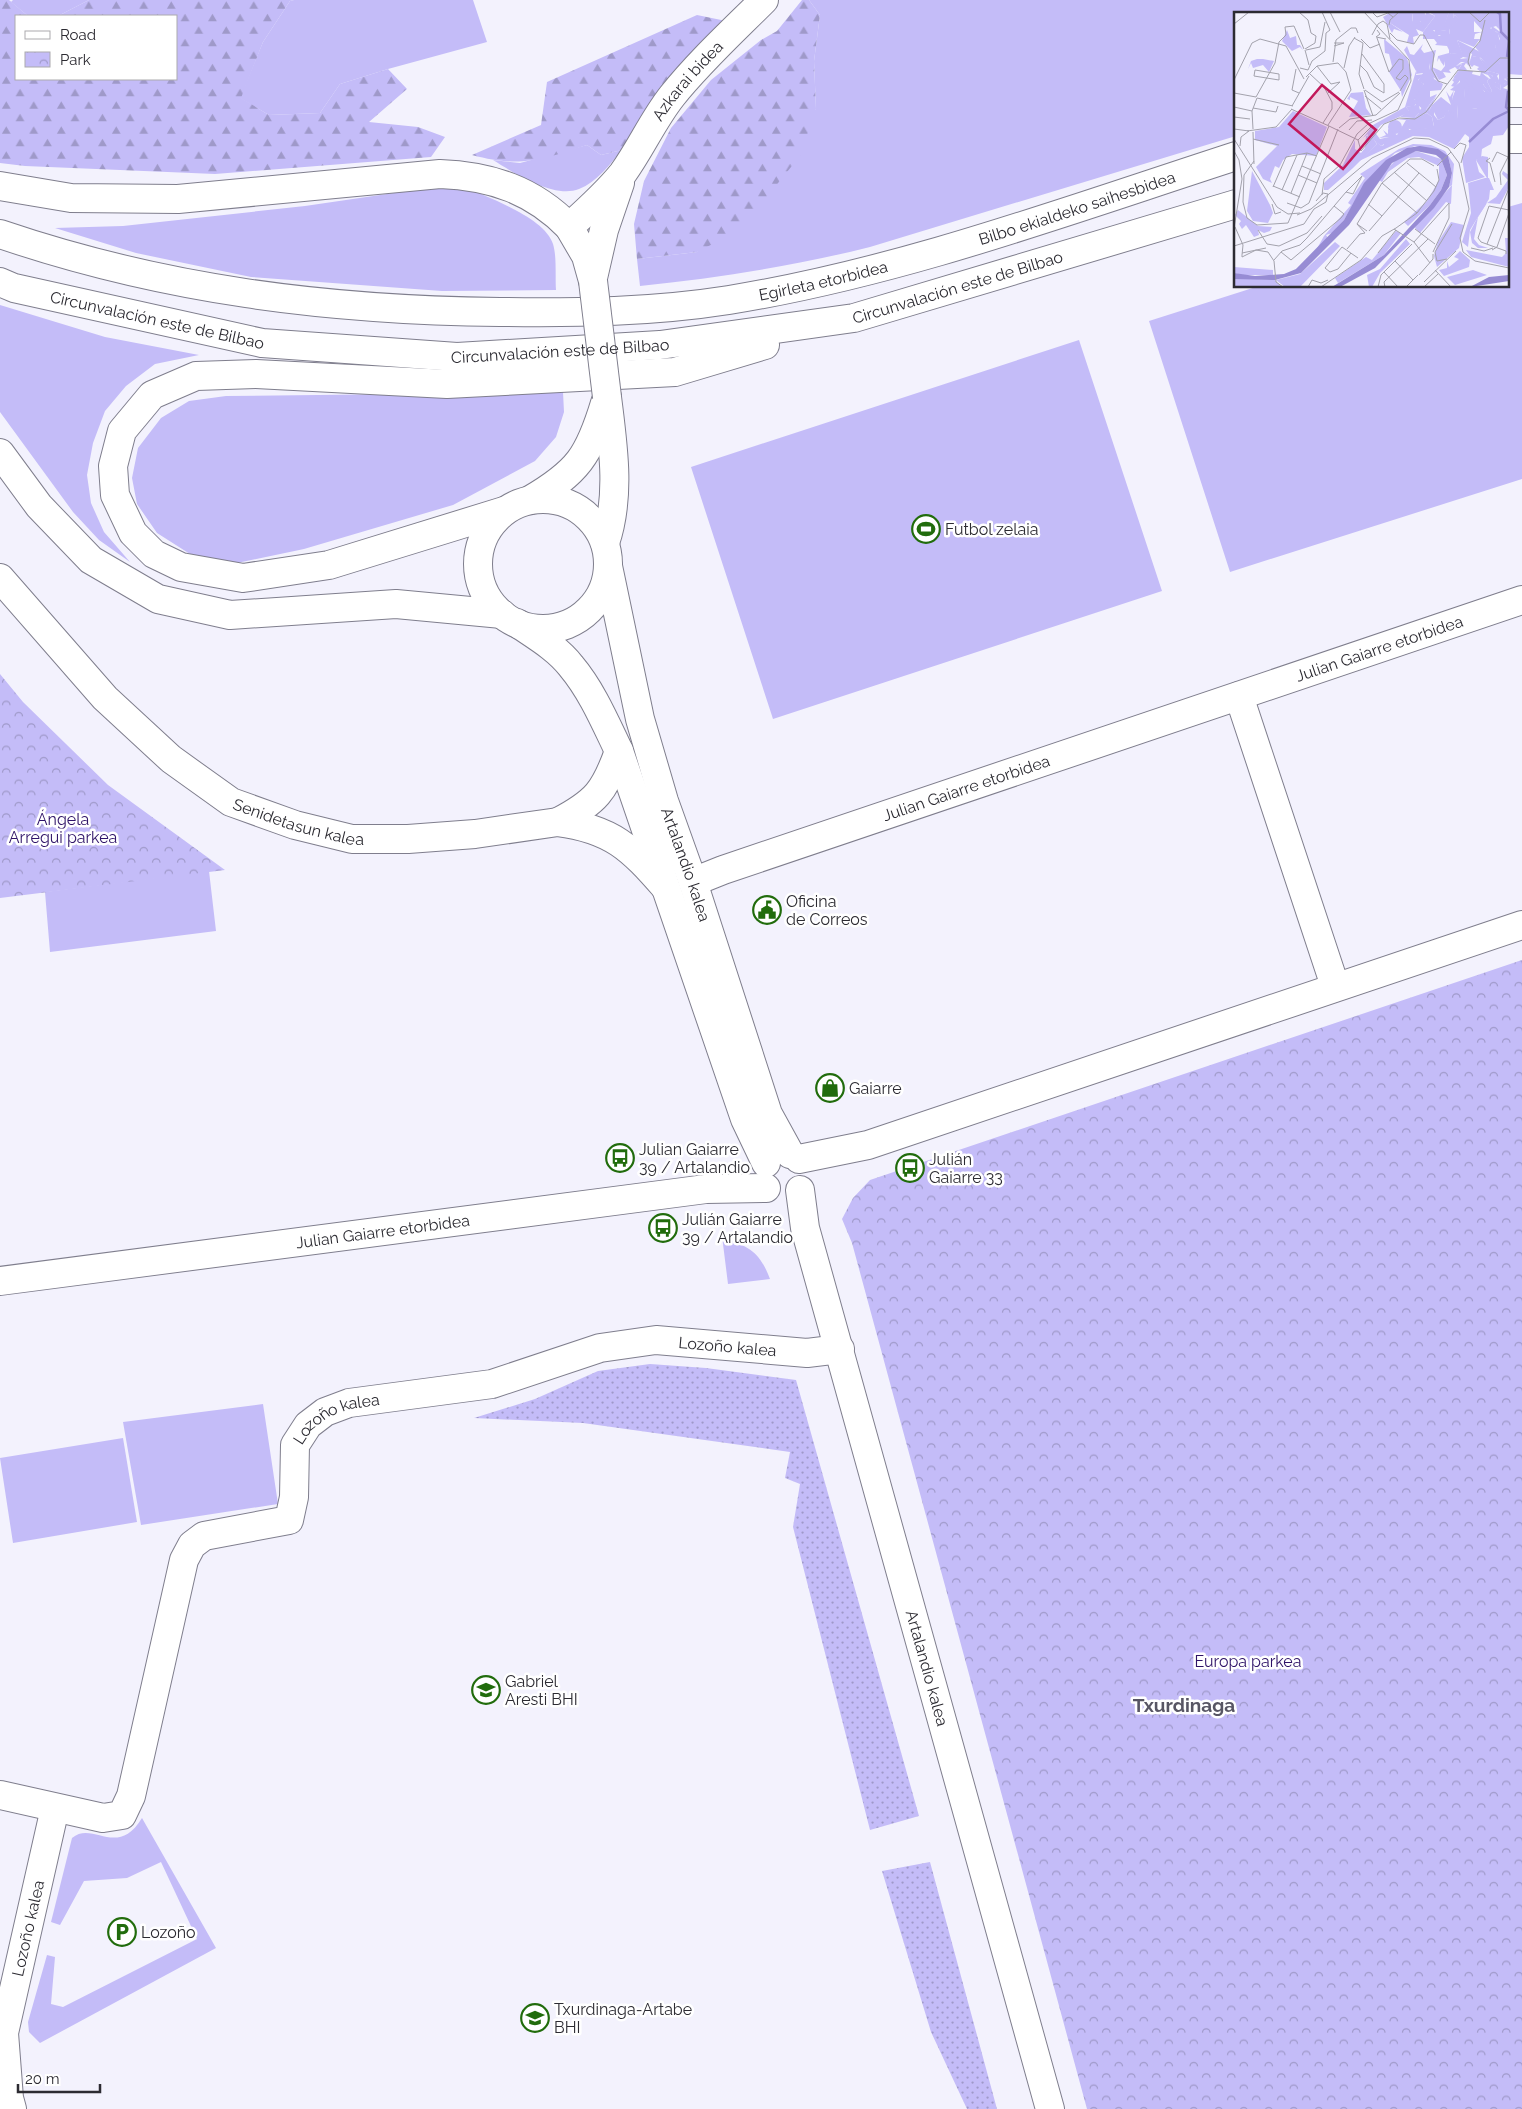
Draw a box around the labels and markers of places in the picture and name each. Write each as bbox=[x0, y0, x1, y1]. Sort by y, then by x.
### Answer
sports icon: Futbol zelaia bbox=[911, 514, 941, 544]
place label: Futbol zelaia bbox=[945, 520, 1038, 539]
place label: Oficina de Correos bbox=[786, 892, 868, 929]
public building icon: Oficina de Correos bbox=[752, 895, 782, 925]
shop icon: Gaiarre bbox=[815, 1073, 845, 1103]
place label: Gaiarre bbox=[849, 1079, 902, 1098]
place label: Julian Gaiarre 39 / Artalandio bbox=[639, 1140, 750, 1177]
bus stop icon: Julian Gaiarre 39 / Artalandio bbox=[605, 1143, 635, 1173]
place label: Julián Gaiarre 33 bbox=[929, 1150, 1003, 1187]
bus stop icon: Julián Gaiarre 33 bbox=[895, 1153, 925, 1183]
place label: Julián Gaiarre 39 / Artalandio bbox=[682, 1210, 793, 1247]
bus stop icon: Julián Gaiarre 39 / Artalandio bbox=[648, 1213, 678, 1243]
place label: Gabriel Aresti BHI bbox=[505, 1672, 578, 1709]
school or university icon: Gabriel Aresti BHI bbox=[471, 1675, 501, 1705]
parking icon: Lozoño bbox=[107, 1917, 137, 1947]
place label: Lozoño bbox=[141, 1923, 196, 1942]
place label: Txurdinaga-Artabe BHI bbox=[554, 2000, 692, 2037]
school or university icon: Txurdinaga-Artabe BHI bbox=[520, 2003, 550, 2033]

